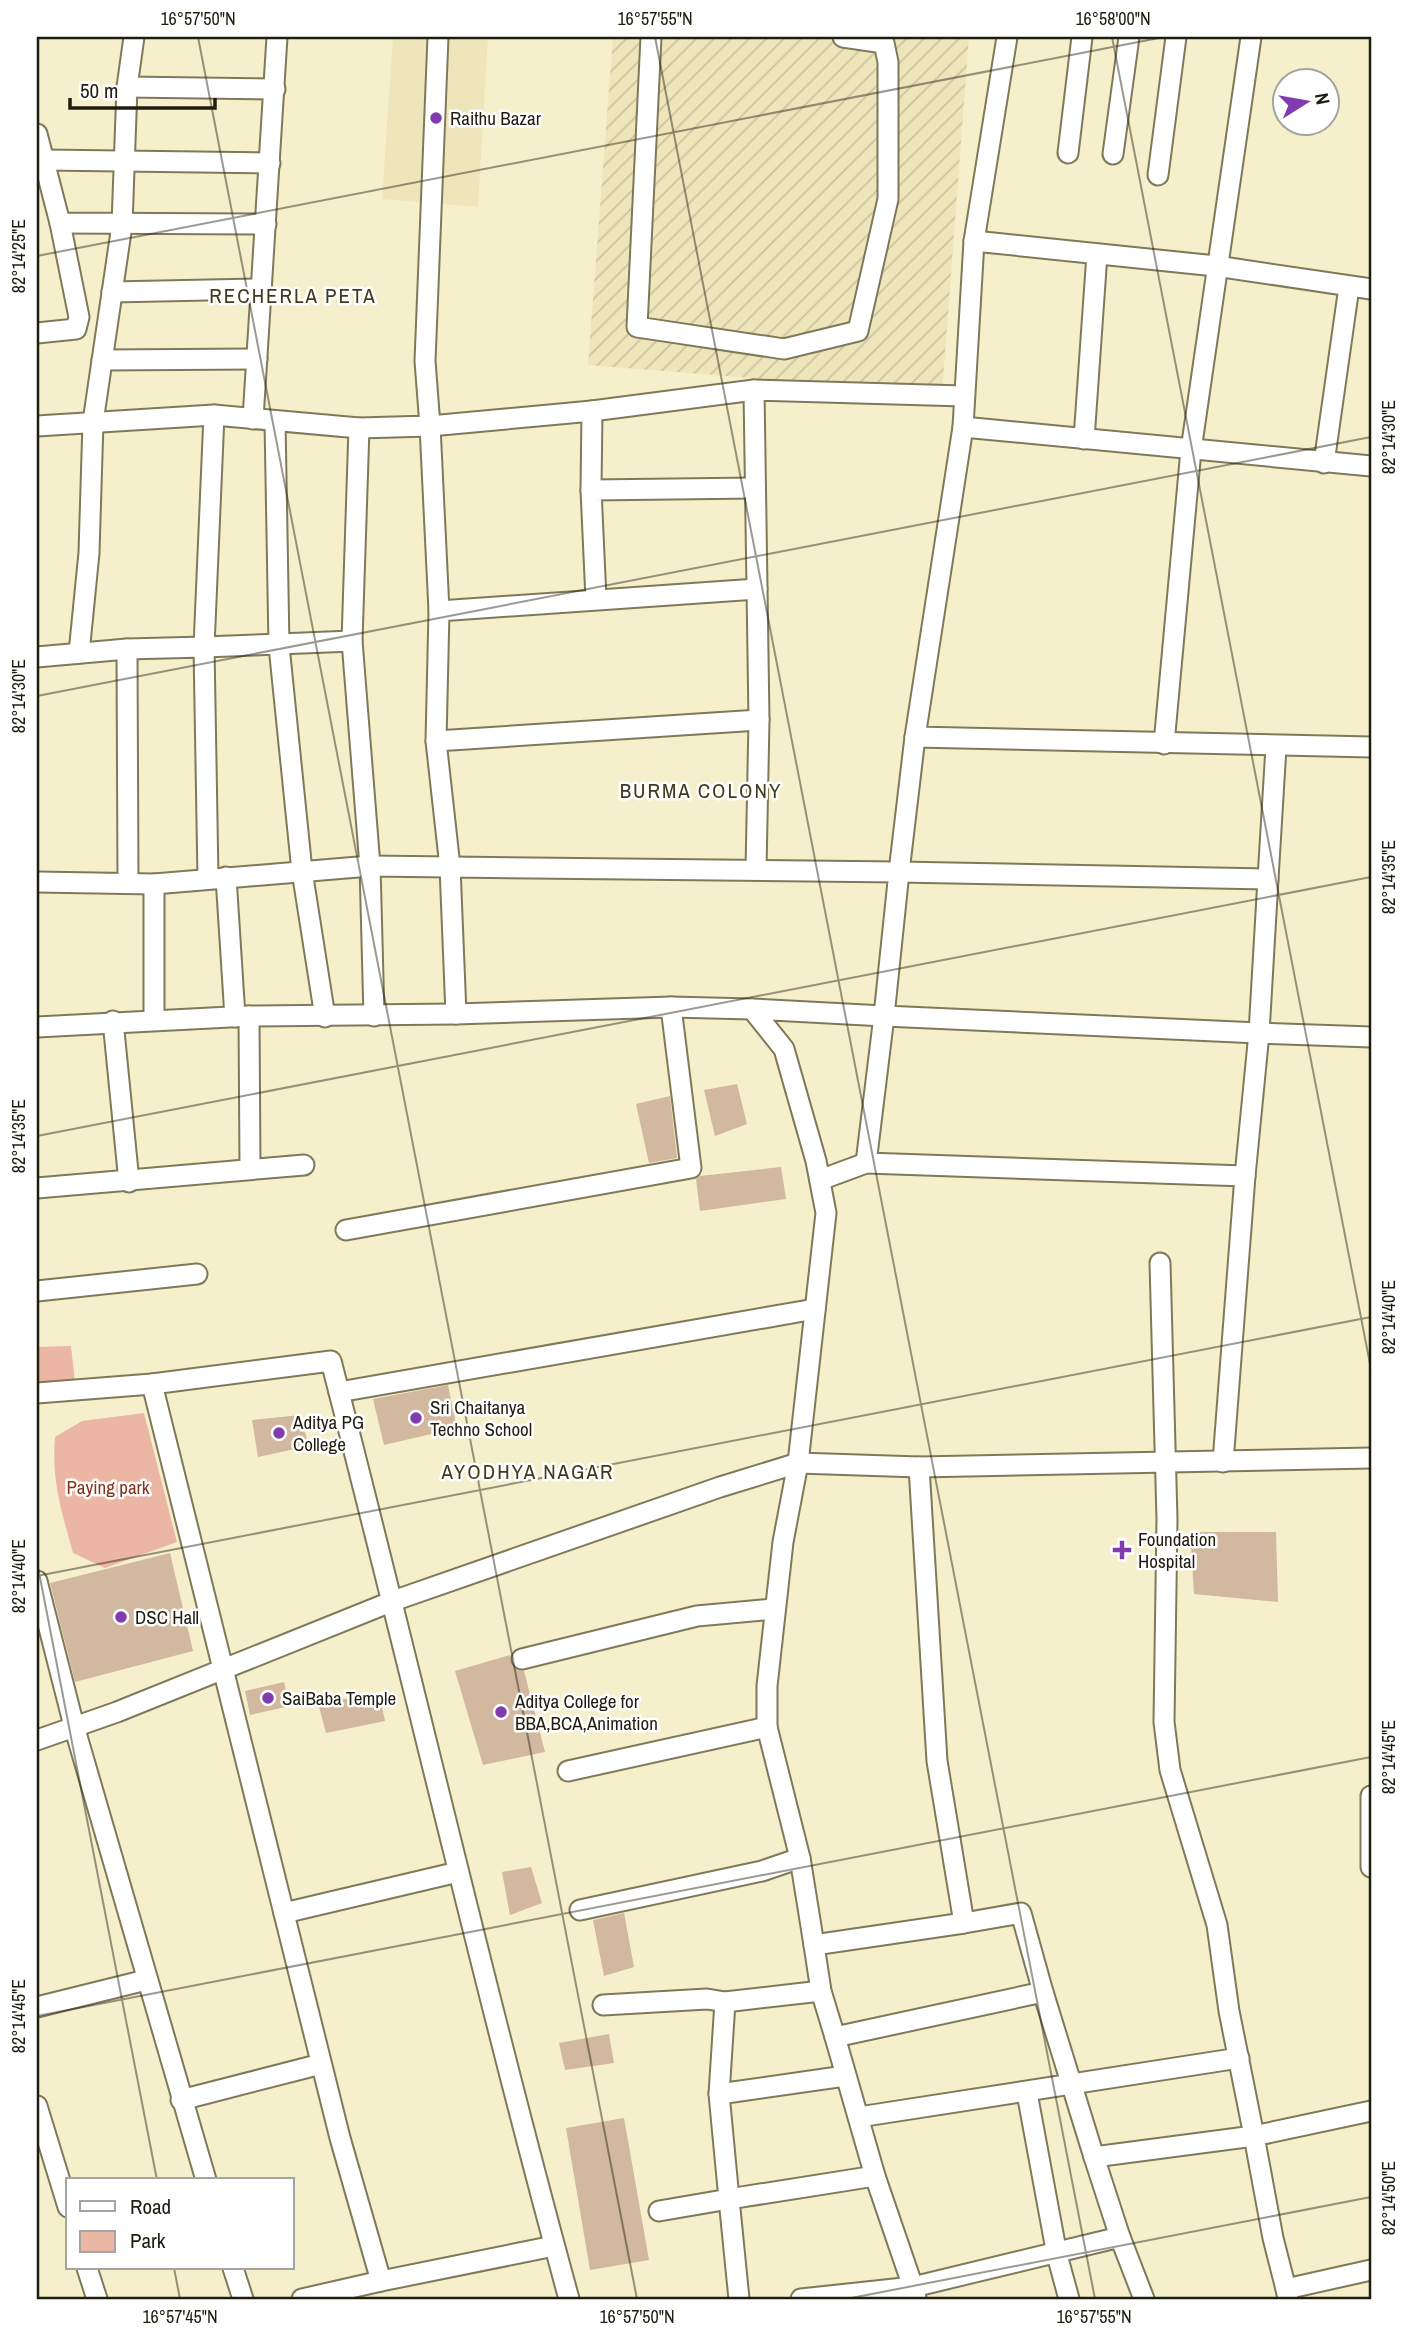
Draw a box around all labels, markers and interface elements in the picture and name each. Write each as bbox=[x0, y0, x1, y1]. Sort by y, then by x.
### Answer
text: 16°57'50"N bbox=[160, 6, 236, 31]
text: 16°57'55"N bbox=[617, 6, 693, 31]
text: 16°58'00"N bbox=[1075, 6, 1151, 31]
scale bar bbox=[70, 66, 215, 110]
north arrow bbox=[1272, 66, 1342, 136]
text: 50 m bbox=[80, 76, 118, 105]
text: N bbox=[1309, 91, 1337, 107]
place label: Raithu Bazar bbox=[450, 105, 542, 131]
marker: Raithu Bazar bbox=[428, 110, 444, 126]
text: 82°14'25"E bbox=[6, 219, 31, 293]
district label: RECHERLA PETA bbox=[209, 281, 377, 310]
text: 82°14'30"E bbox=[1376, 400, 1401, 474]
text: 82°14'30"E bbox=[6, 659, 31, 733]
district label: BURMA COLONY bbox=[620, 776, 782, 805]
text: 82°14'35"E bbox=[1376, 840, 1401, 914]
text: 82°14'35"E bbox=[6, 1099, 31, 1173]
text: 82°14'40"E bbox=[1376, 1280, 1401, 1354]
place label: Sri Chaitanya Techno School bbox=[430, 1394, 532, 1442]
place label: Aditya PG College bbox=[292, 1409, 364, 1457]
marker: Sri Chaitanya Techno School bbox=[408, 1410, 424, 1426]
marker: Aditya PG College bbox=[271, 1425, 287, 1441]
district label: AYODHYA NAGAR bbox=[441, 1457, 614, 1486]
park label: Paying park bbox=[66, 1474, 150, 1500]
place label: Foundation Hospital bbox=[1138, 1526, 1216, 1574]
text: 82°14'40"E bbox=[6, 1539, 31, 1613]
marker: Foundation Hospital bbox=[1112, 1540, 1132, 1560]
place label: DSC Hall bbox=[135, 1604, 199, 1630]
marker: DSC Hall bbox=[113, 1609, 129, 1625]
place label: SaiBaba Temple bbox=[282, 1685, 396, 1711]
place label: Aditya College for BBA,BCA,Animation bbox=[514, 1688, 658, 1736]
marker: SaiBaba Temple bbox=[260, 1690, 276, 1706]
marker: Aditya College for BBA,BCA,Animation bbox=[493, 1704, 509, 1720]
text: 82°14'45"E bbox=[1376, 1720, 1401, 1794]
text: 82°14'45"E bbox=[6, 1979, 31, 2053]
text: 82°14'50"E bbox=[1376, 2161, 1401, 2235]
legend bbox=[66, 2178, 294, 2270]
text: Road bbox=[130, 2192, 171, 2221]
text: Park bbox=[130, 2226, 166, 2255]
text: 16°57'45"N bbox=[142, 2304, 218, 2329]
text: 16°57'50"N bbox=[599, 2304, 675, 2329]
text: 16°57'55"N bbox=[1056, 2304, 1132, 2329]

